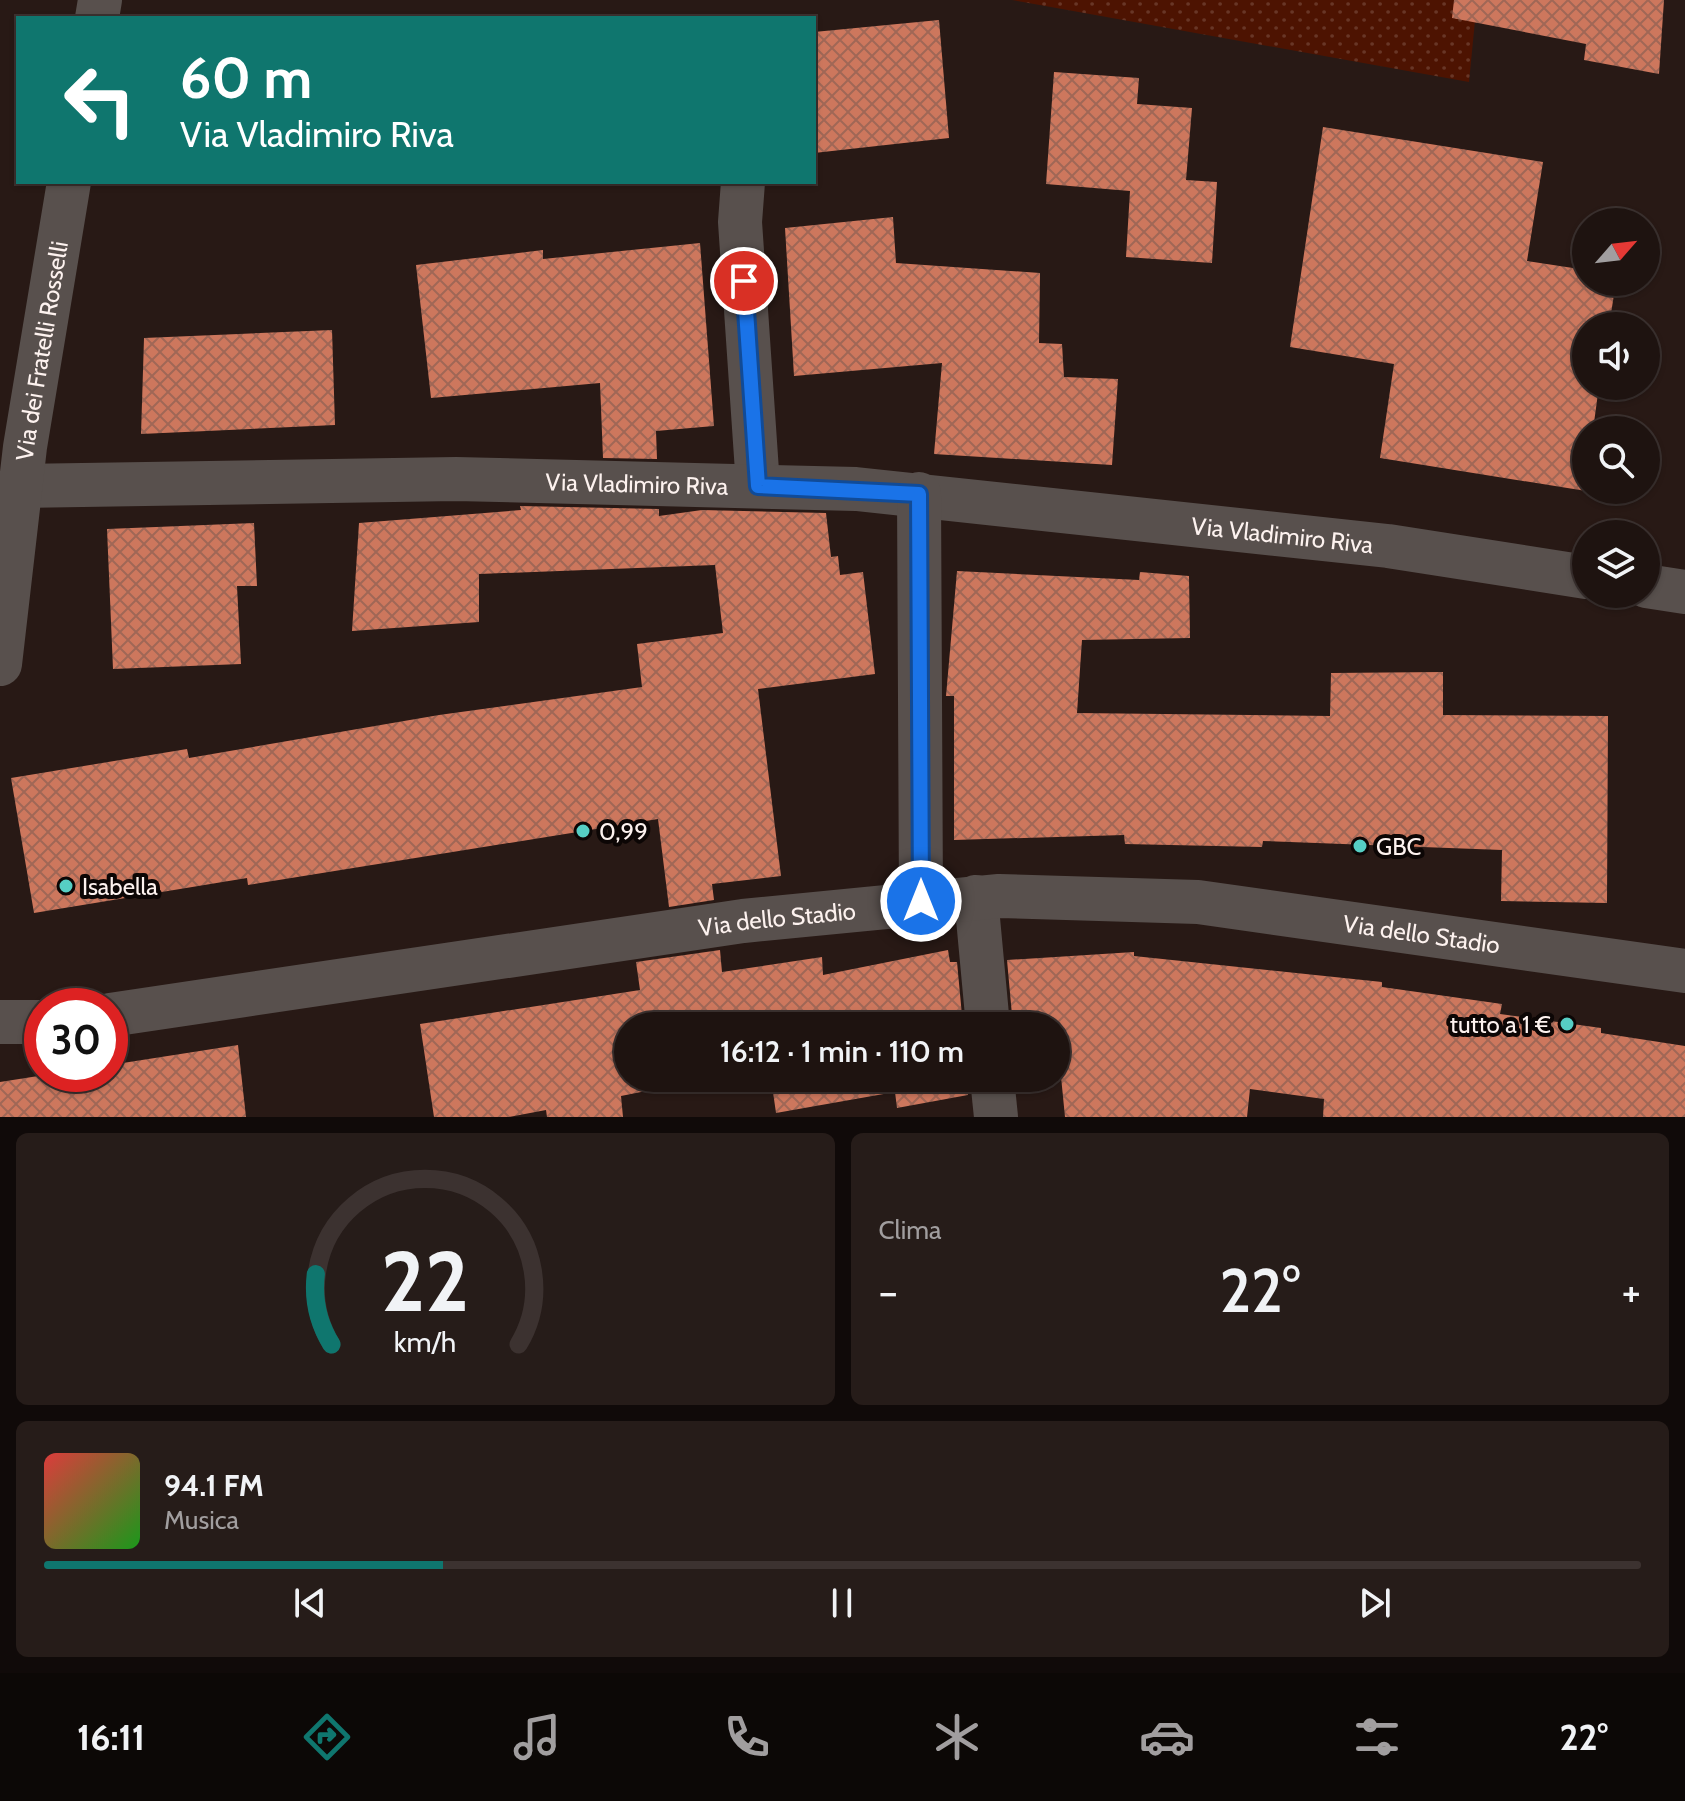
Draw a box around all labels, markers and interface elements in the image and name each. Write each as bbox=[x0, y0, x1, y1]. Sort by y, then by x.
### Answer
text: 60 m bbox=[180, 44, 312, 112]
icon: left bbox=[48, 48, 152, 152]
text: Via Vladimiro Riva bbox=[180, 112, 454, 156]
north arrow bbox=[1572, 208, 1660, 296]
map controls bbox=[1572, 208, 1660, 608]
street label: Via dei Fratelli Rosselli bbox=[9, 239, 73, 462]
pin bbox=[710, 247, 778, 315]
icon: arrive bbox=[722, 259, 766, 303]
button: sound bbox=[1572, 312, 1660, 400]
button: search bbox=[1572, 416, 1660, 504]
street label: Via Vladimiro Riva bbox=[545, 467, 729, 500]
street label: Via Vladimiro Riva bbox=[1190, 511, 1375, 559]
button: layers bbox=[1572, 520, 1660, 608]
place label: 0,99 bbox=[599, 817, 648, 846]
marker: 0,99 bbox=[574, 822, 592, 840]
place label: GBC bbox=[1376, 832, 1421, 861]
marker: GBC bbox=[1351, 837, 1369, 855]
position arrow bbox=[879, 859, 963, 943]
place label: Isabella bbox=[82, 872, 158, 901]
marker: Isabella bbox=[57, 877, 75, 895]
street label: Via dello Stadio bbox=[696, 896, 857, 942]
street label: Via dello Stadio bbox=[1341, 908, 1502, 959]
speed limit sign: 30 bbox=[24, 988, 128, 1092]
place label: tutto a 1 € bbox=[1450, 1010, 1551, 1039]
marker: tutto a 1 € bbox=[1558, 1015, 1576, 1033]
text: 16:12 · 1 min · 110 m bbox=[720, 1033, 964, 1070]
text: Clima bbox=[879, 1214, 941, 1246]
text: 22 bbox=[381, 1231, 469, 1332]
text: 22° bbox=[1219, 1254, 1300, 1327]
text: − bbox=[879, 1265, 898, 1318]
text: + bbox=[1622, 1265, 1641, 1318]
text: km/h bbox=[394, 1324, 457, 1359]
text: 94.1 FM bbox=[164, 1467, 264, 1504]
text: Musica bbox=[164, 1504, 239, 1536]
icon: previous bbox=[288, 1581, 332, 1625]
icon: pause bbox=[820, 1581, 864, 1625]
icon: next bbox=[1353, 1581, 1397, 1625]
icon: directions bbox=[299, 1709, 355, 1765]
icon: music bbox=[509, 1709, 565, 1765]
icon: phone bbox=[719, 1709, 775, 1765]
icon: climate bbox=[929, 1709, 985, 1765]
icon: car bbox=[1139, 1709, 1195, 1765]
icon: filters bbox=[1349, 1709, 1405, 1765]
text: 16:11 bbox=[77, 1715, 145, 1759]
text: 22° bbox=[1559, 1715, 1608, 1759]

